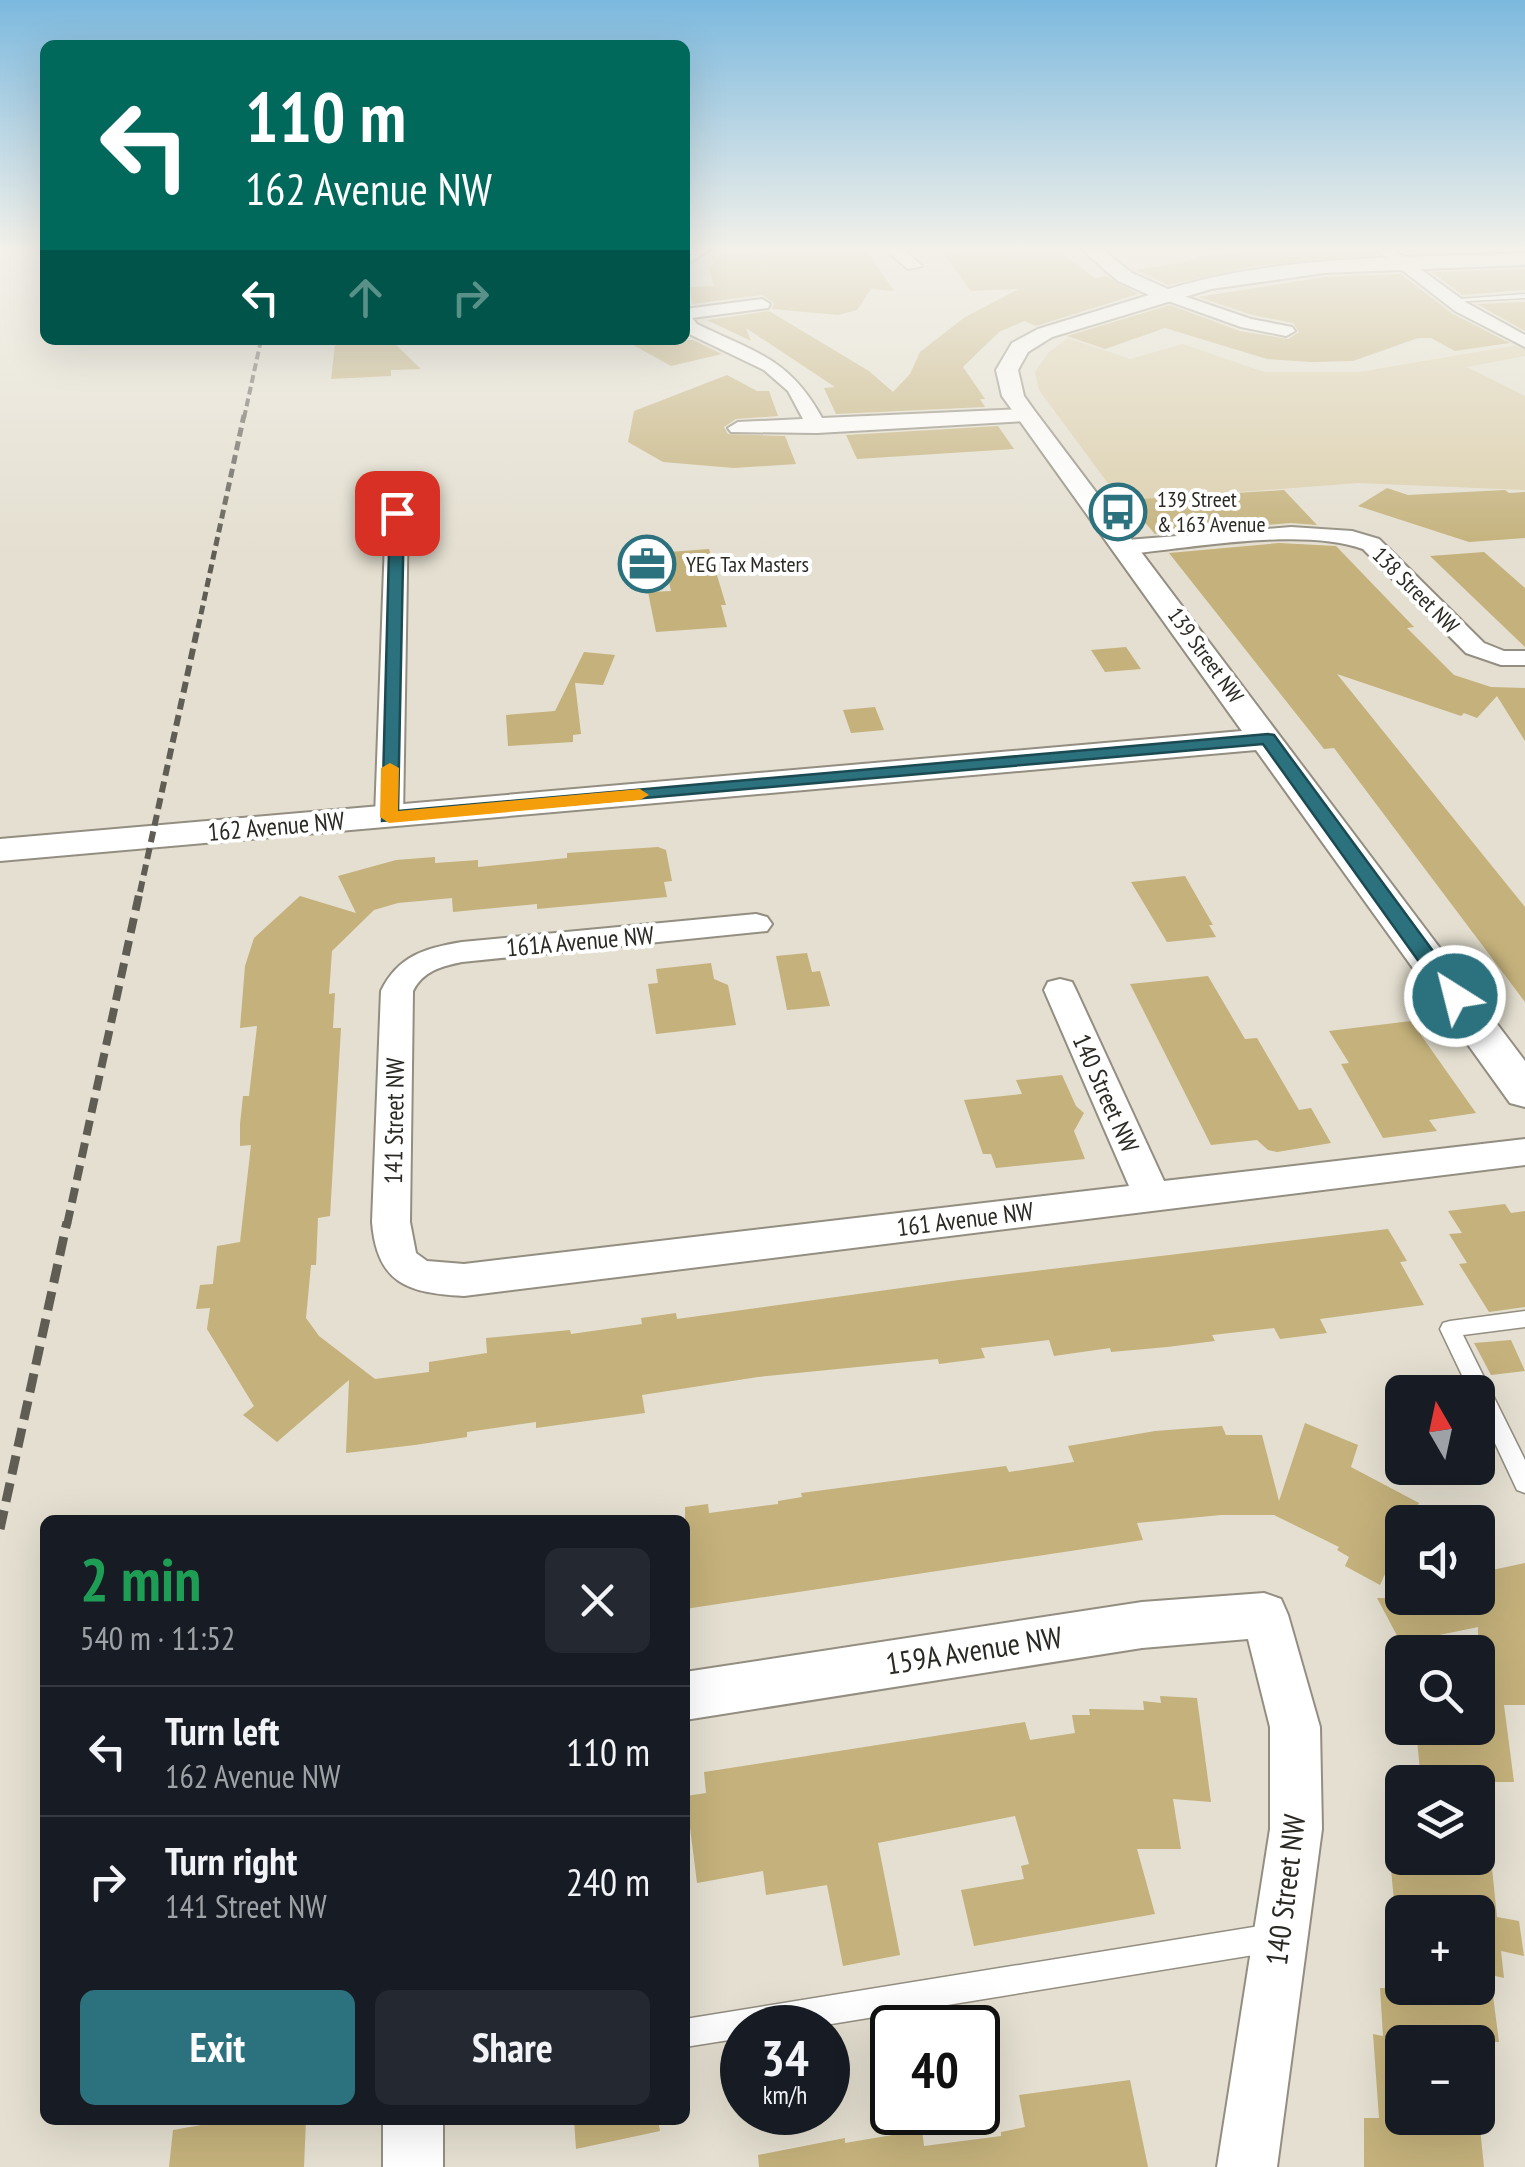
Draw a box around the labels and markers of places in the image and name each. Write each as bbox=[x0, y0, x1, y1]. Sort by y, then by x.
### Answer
pin bbox=[355, 471, 440, 556]
bus stop icon: 139 Street & 163 Avenue bbox=[1088, 482, 1148, 542]
place label: 139 Street & 163 Avenue bbox=[1157, 485, 1266, 538]
office icon: YEG Tax Masters bbox=[617, 534, 677, 594]
place label: YEG Tax Masters bbox=[686, 550, 809, 578]

